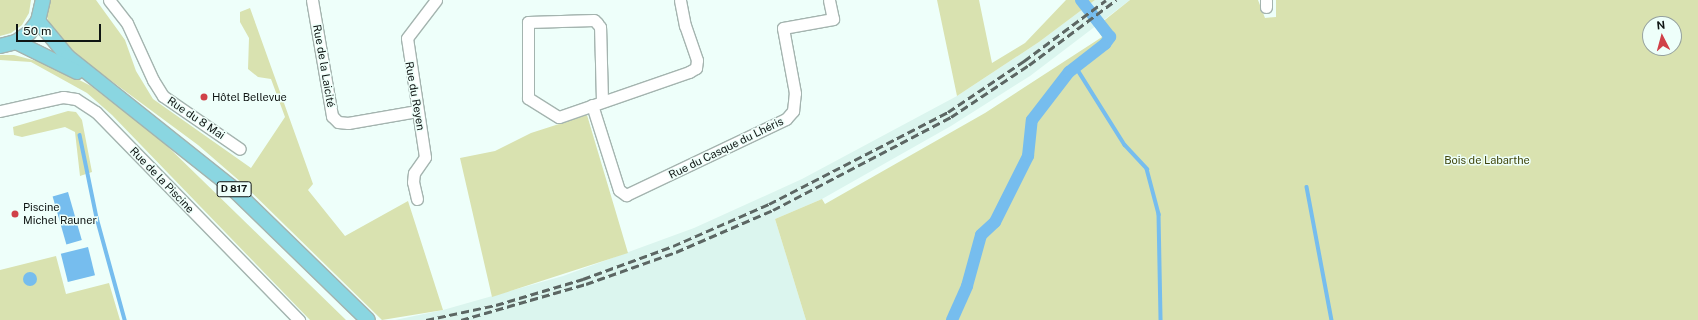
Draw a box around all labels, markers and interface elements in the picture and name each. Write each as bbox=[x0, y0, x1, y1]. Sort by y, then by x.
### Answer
scale bar bbox=[18, 16, 103, 42]
north arrow bbox=[1642, 16, 1682, 56]
text: N bbox=[1656, 19, 1666, 31]
street label: Rue de la Laicité bbox=[310, 23, 338, 109]
text: 50 m bbox=[23, 24, 51, 38]
street label: Rue du Reyen bbox=[402, 60, 428, 132]
place label: Hôtel Bellevue bbox=[212, 90, 287, 104]
marker: Hôtel Bellevue bbox=[199, 92, 209, 102]
street label: Rue du 8 Mai bbox=[165, 94, 227, 142]
street label: Rue du Casque du Lhéris bbox=[666, 114, 786, 182]
street label: Rue de la Piscine bbox=[127, 144, 197, 216]
park label: Bois de Labarthe bbox=[1444, 153, 1530, 167]
road number: D 817 bbox=[216, 181, 252, 197]
place label: Piscine Michel Rauner bbox=[23, 201, 97, 227]
marker: Piscine Michel Rauner bbox=[10, 209, 20, 219]

